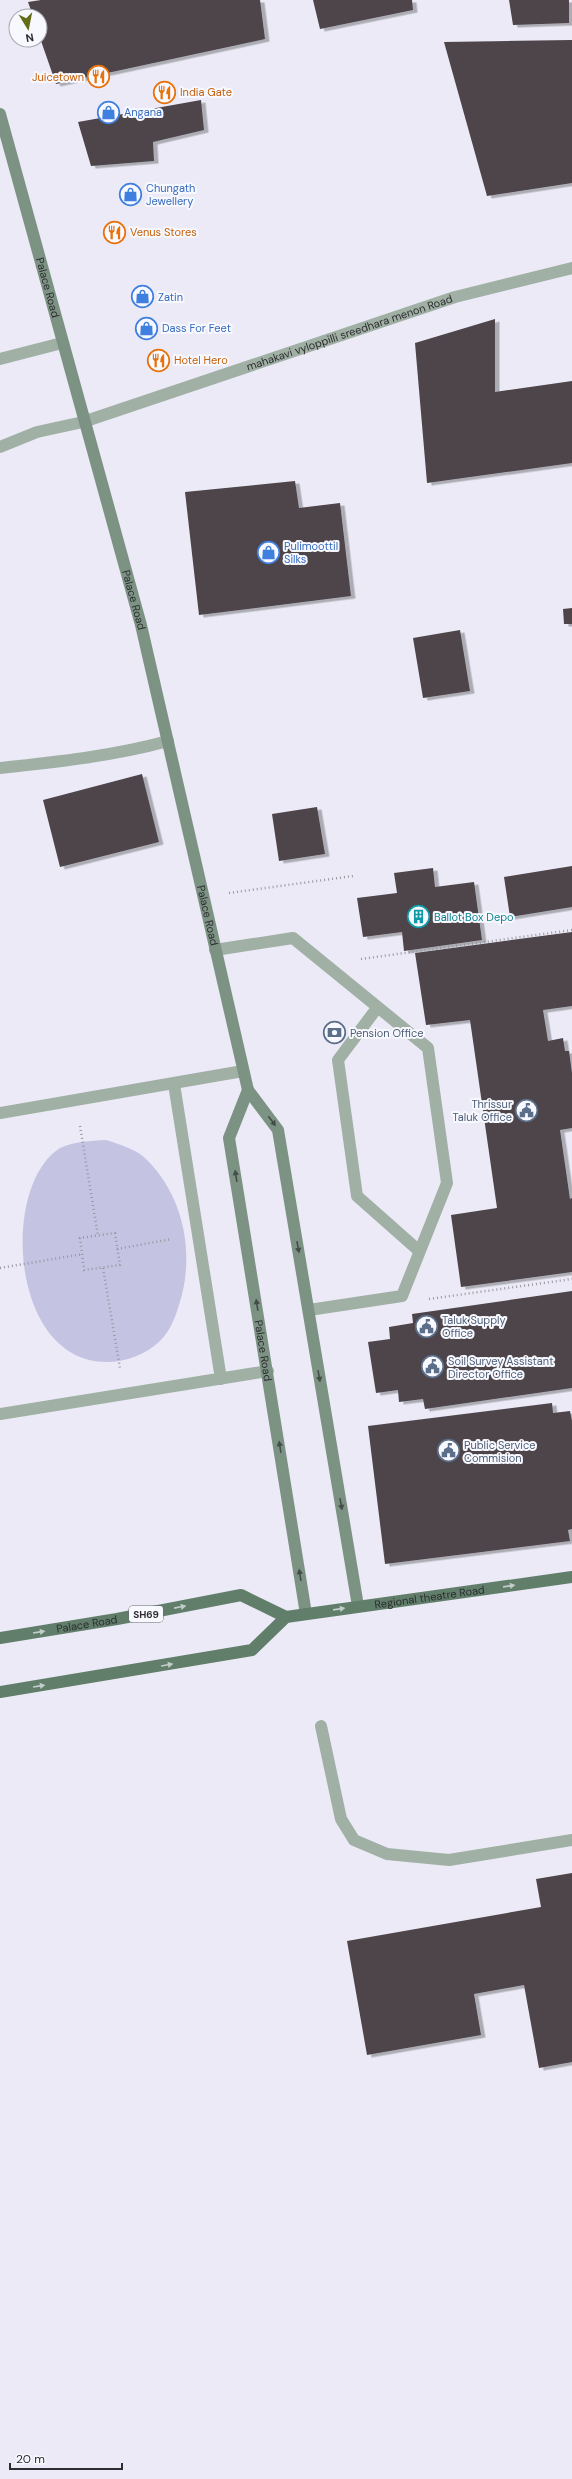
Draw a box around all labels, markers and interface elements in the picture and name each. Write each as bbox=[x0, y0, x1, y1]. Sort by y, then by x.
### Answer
north arrow bbox=[8, 8, 48, 48]
text: N bbox=[25, 30, 35, 45]
restaurant icon: Juicetown bbox=[86, 64, 112, 90]
place label: Juicetown bbox=[32, 70, 84, 84]
restaurant icon: India Gate bbox=[151, 79, 177, 105]
place label: India Gate bbox=[180, 85, 232, 99]
shop icon: Angana bbox=[95, 99, 121, 125]
place label: Angana bbox=[124, 105, 162, 119]
shop icon: Chungath Jewellery bbox=[118, 181, 144, 207]
place label: Chungath Jewellery bbox=[146, 181, 195, 208]
restaurant icon: Venus Stores bbox=[102, 219, 128, 245]
place label: Venus Stores bbox=[130, 225, 197, 239]
street label: Palace Road bbox=[33, 256, 63, 319]
shop icon: Zatin bbox=[129, 284, 155, 310]
place label: Zatin bbox=[158, 290, 183, 304]
street label: mahakavi vyloppilli sreedhara menon Road bbox=[244, 291, 454, 374]
shop icon: Dass For Feet bbox=[133, 315, 159, 341]
place label: Dass For Feet bbox=[162, 321, 231, 335]
restaurant icon: Hotel Hero bbox=[145, 347, 171, 373]
place label: Hotel Hero bbox=[174, 353, 228, 367]
shop icon: Pulimoottil Silks bbox=[256, 539, 282, 565]
place label: Pulimoottil Silks bbox=[284, 539, 338, 566]
street label: Palace Road bbox=[119, 568, 149, 631]
street label: Palace Road bbox=[194, 884, 222, 947]
building icon: Ballot Box Depo bbox=[406, 904, 432, 930]
place label: Ballot Box Depo bbox=[434, 910, 514, 924]
bank icon: Pension Office bbox=[321, 1020, 347, 1046]
place label: Pension Office bbox=[350, 1026, 424, 1040]
place label: Thrissur Taluk Office bbox=[452, 1097, 512, 1124]
public building icon: Thrissur Taluk Office bbox=[514, 1097, 540, 1123]
one-way arrow bbox=[267, 1116, 276, 1127]
one-way arrow bbox=[233, 1170, 239, 1182]
one-way arrow bbox=[295, 1241, 301, 1253]
one-way arrow bbox=[254, 1298, 260, 1311]
public building icon: Taluk Supply Office bbox=[413, 1313, 439, 1339]
place label: Taluk Supply Office bbox=[442, 1313, 506, 1340]
street label: Palace Road bbox=[252, 1319, 275, 1382]
public building icon: Soil Survey Assistant Director Office bbox=[420, 1354, 446, 1380]
place label: Soil Survey Assistant Director Office bbox=[448, 1354, 553, 1381]
one-way arrow bbox=[317, 1369, 323, 1382]
public building icon: Public Service Commision bbox=[436, 1438, 462, 1464]
place label: Public Service Commision bbox=[464, 1438, 536, 1465]
one-way arrow bbox=[277, 1441, 283, 1453]
one-way arrow bbox=[338, 1498, 344, 1510]
one-way arrow bbox=[297, 1569, 303, 1581]
street label: Regional theatre Road bbox=[374, 1582, 486, 1612]
one-way arrow bbox=[503, 1583, 515, 1589]
one-way arrow bbox=[174, 1603, 186, 1609]
road number: SH69 bbox=[129, 1606, 163, 1622]
one-way arrow bbox=[333, 1606, 345, 1612]
street label: Palace Road bbox=[55, 1612, 119, 1636]
one-way arrow bbox=[32, 1629, 45, 1635]
one-way arrow bbox=[161, 1662, 173, 1668]
one-way arrow bbox=[32, 1683, 45, 1689]
scale bar bbox=[10, 2445, 122, 2471]
text: 20 m bbox=[16, 2451, 45, 2467]

